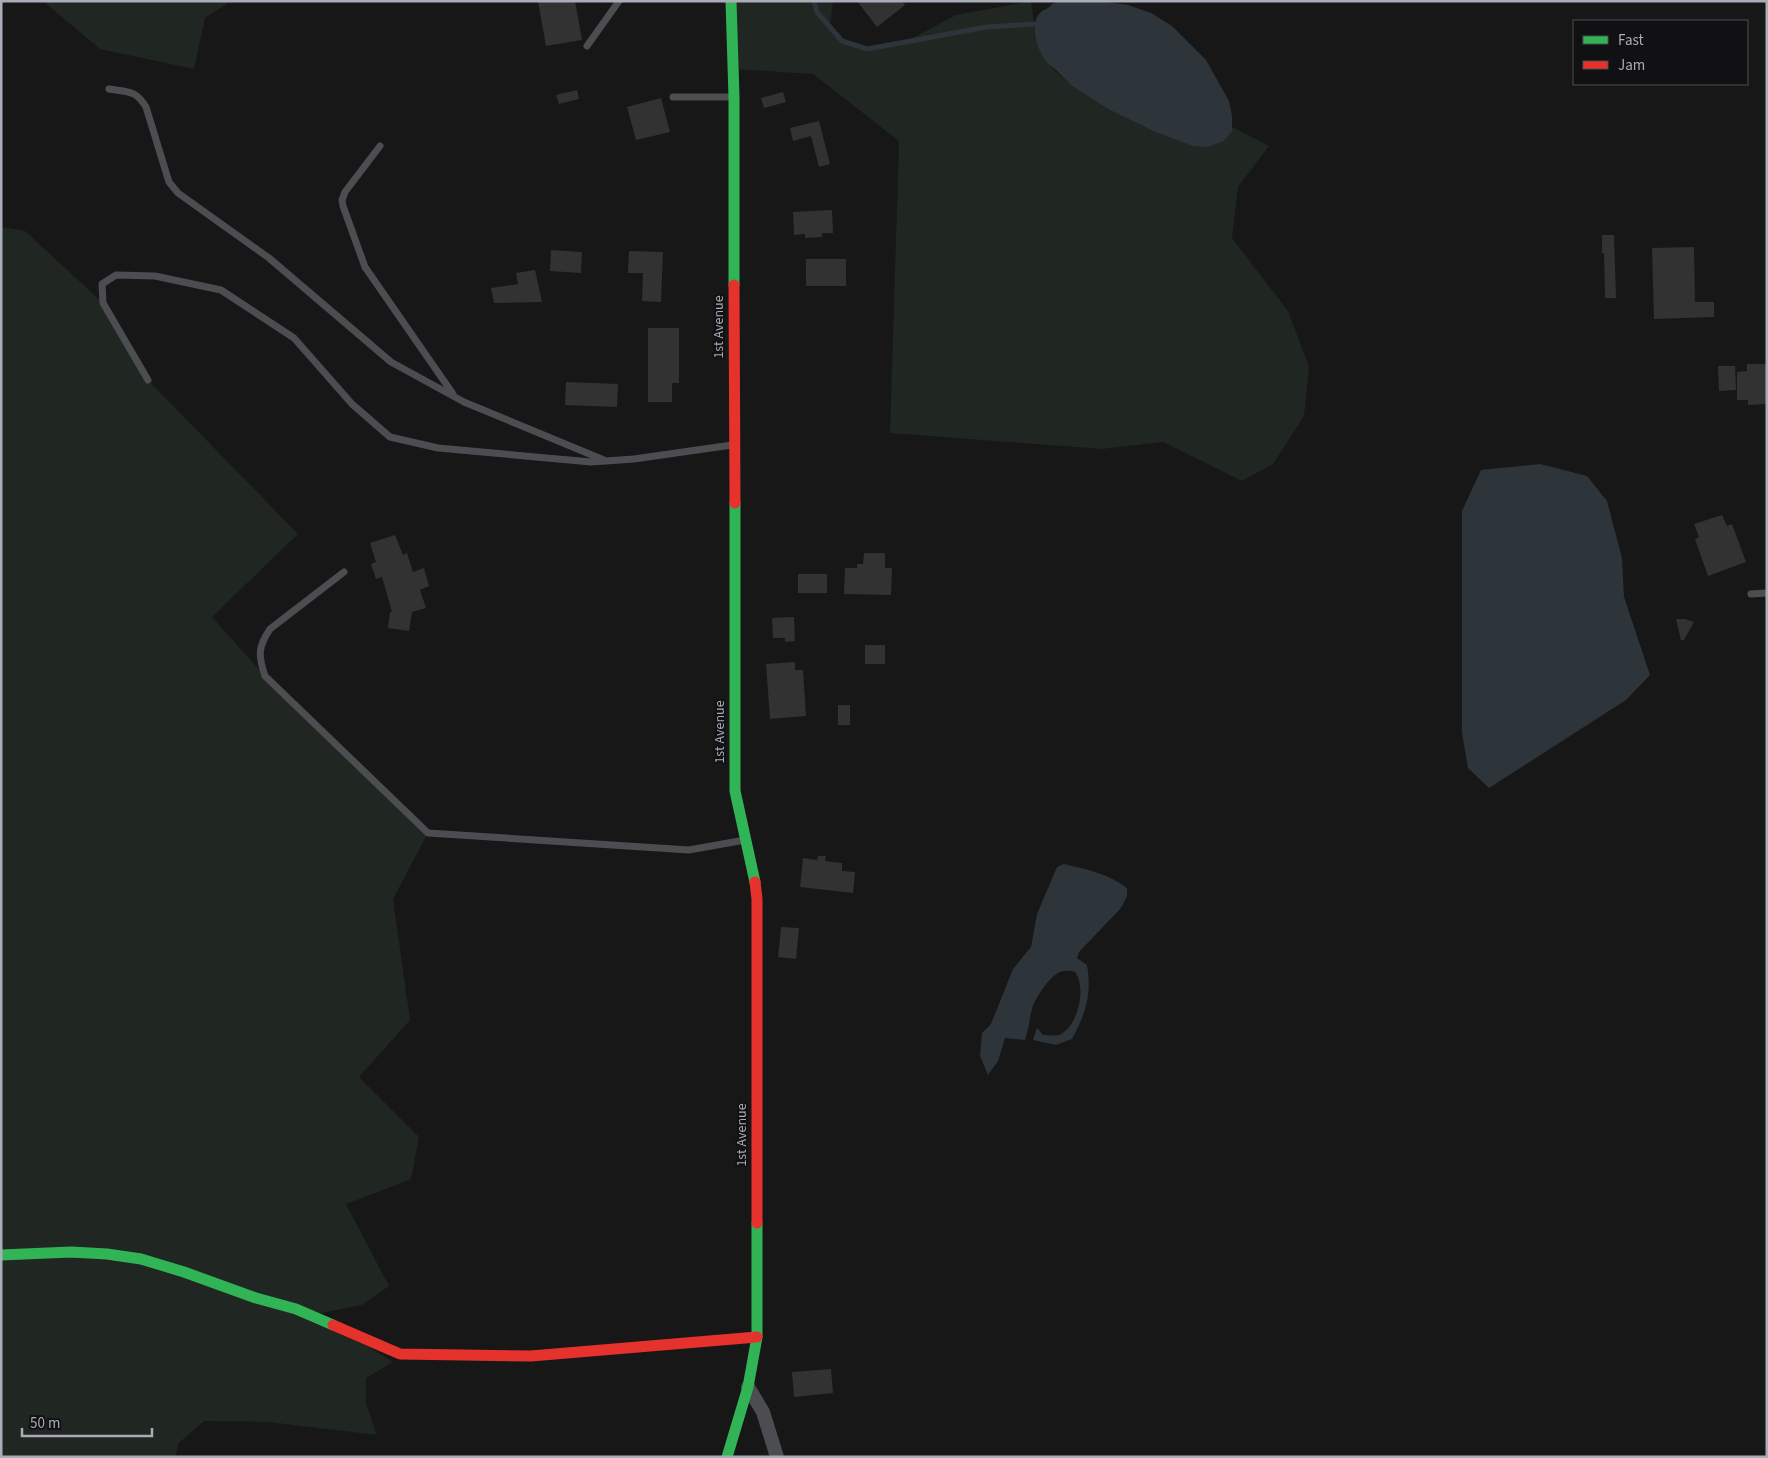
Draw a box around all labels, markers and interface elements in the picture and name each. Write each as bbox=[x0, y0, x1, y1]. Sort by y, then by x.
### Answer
legend bbox=[1573, 20, 1748, 85]
text: Fast bbox=[1618, 30, 1644, 51]
text: Jam bbox=[1618, 55, 1645, 76]
street label: 1st Avenue bbox=[709, 295, 729, 359]
street label: 1st Avenue bbox=[710, 700, 730, 764]
street label: 1st Avenue bbox=[732, 1103, 752, 1167]
scale bar bbox=[22, 1406, 152, 1438]
text: 50 m bbox=[30, 1413, 60, 1434]

